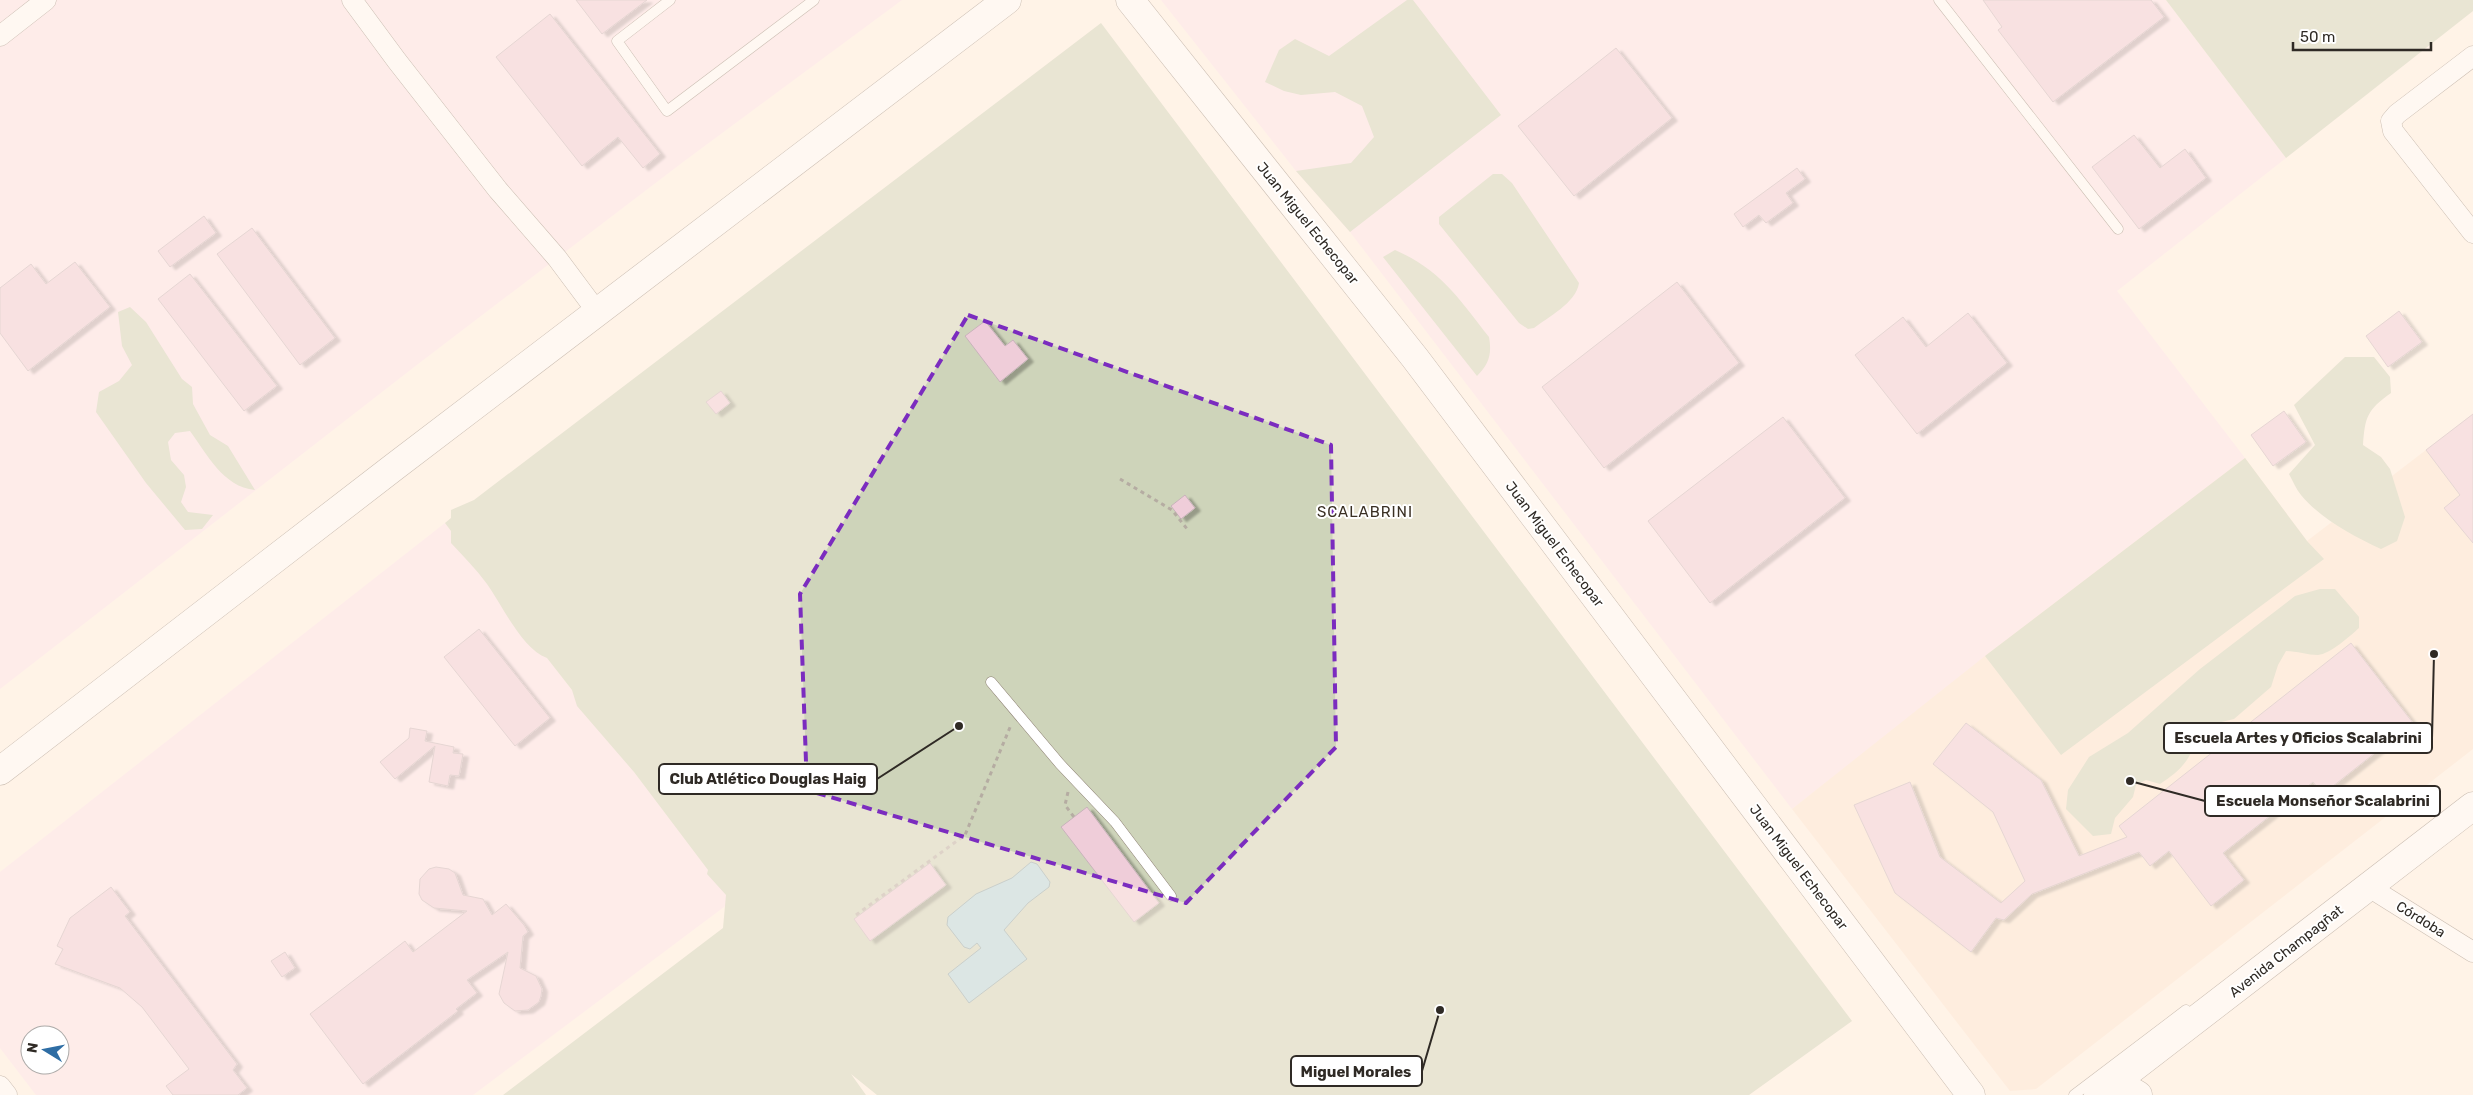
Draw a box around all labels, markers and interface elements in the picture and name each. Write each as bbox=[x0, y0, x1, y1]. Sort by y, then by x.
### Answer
scale bar bbox=[2293, 20, 2430, 52]
text: 50 m bbox=[2300, 28, 2335, 46]
street label: Juan Miguel Echecopar bbox=[1253, 159, 1363, 288]
street label: Juan Miguel Echecopar bbox=[1502, 478, 1608, 611]
district label: SCALABRINI bbox=[1317, 503, 1413, 521]
callout: Escuela Artes y Oficios Scalabrini bbox=[2164, 723, 2432, 753]
text: Escuela Artes y Oficios Scalabrini bbox=[2174, 729, 2422, 747]
callout: Club Atlético Douglas Haig bbox=[659, 764, 877, 794]
text: Club Atlético Douglas Haig bbox=[669, 770, 867, 788]
callout: Escuela Monseñor Scalabrini bbox=[2205, 786, 2440, 816]
text: Escuela Monseñor Scalabrini bbox=[2216, 792, 2430, 810]
street label: Juan Miguel Echecopar bbox=[1746, 801, 1852, 934]
street label: Córdoba bbox=[2393, 898, 2449, 941]
street label: Avenida Champagñat bbox=[2226, 901, 2347, 1001]
north arrow bbox=[20, 1025, 70, 1075]
text: N bbox=[23, 1041, 42, 1054]
callout: Miguel Morales bbox=[1291, 1056, 1422, 1086]
text: Miguel Morales bbox=[1301, 1063, 1411, 1081]

